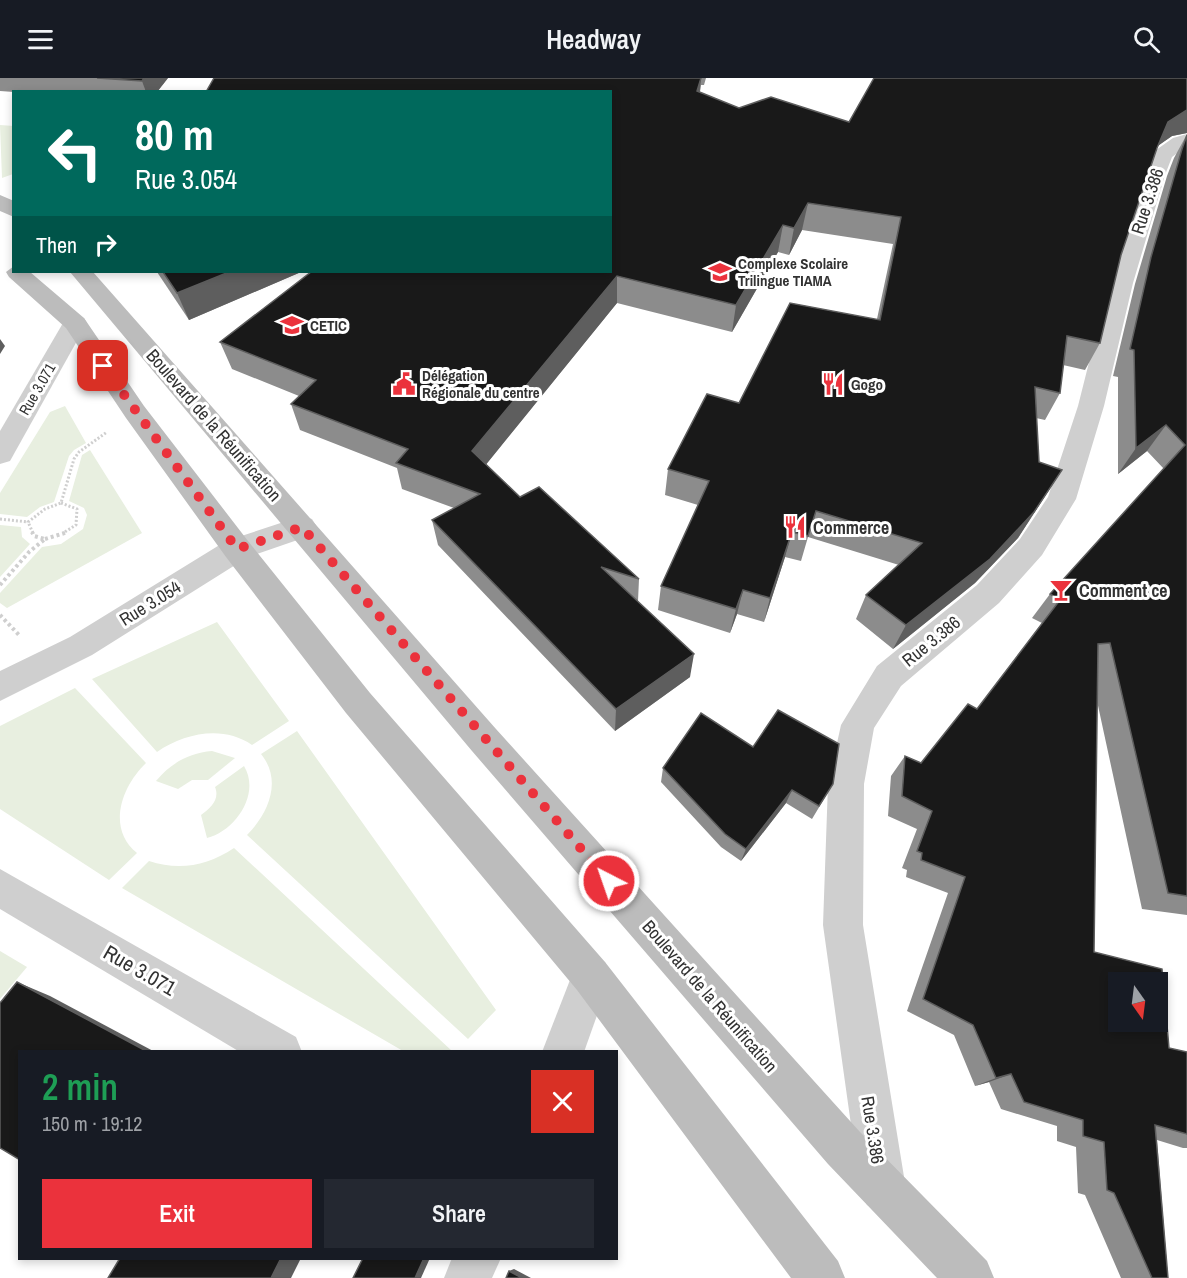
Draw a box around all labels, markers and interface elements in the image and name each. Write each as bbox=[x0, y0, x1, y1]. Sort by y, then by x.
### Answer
text: Headway bbox=[546, 21, 641, 57]
icon: menu bbox=[24, 23, 57, 56]
icon: search bbox=[1130, 23, 1163, 56]
text: 80 m bbox=[135, 107, 214, 163]
icon: left bbox=[36, 114, 114, 192]
text: Rue 3.054 bbox=[135, 161, 237, 197]
street label: Rue 3.386 bbox=[1125, 165, 1169, 237]
icon: right bbox=[89, 228, 122, 261]
text: Then bbox=[36, 230, 77, 260]
place label: Complexe Scolaire Trilingue TIAMA bbox=[738, 253, 848, 291]
school or university icon: Complexe Scolaire Trilingue TIAMA bbox=[707, 259, 733, 285]
school or university icon: CETIC bbox=[279, 312, 305, 338]
place label: CETIC bbox=[310, 315, 347, 336]
pin bbox=[77, 340, 128, 391]
street label: Boulevard de la Réunification bbox=[141, 343, 287, 507]
icon: arrive bbox=[86, 349, 119, 382]
street label: Rue 3.071 bbox=[14, 359, 60, 419]
place label: Délégation Régionale du centre bbox=[422, 365, 540, 403]
public building icon: Délégation Régionale du centre bbox=[391, 371, 417, 397]
restaurant icon: Gogo bbox=[820, 371, 846, 397]
place label: Gogo bbox=[851, 374, 883, 395]
restaurant icon: Commerce bbox=[782, 514, 808, 540]
place label: Commerce bbox=[813, 515, 889, 540]
street label: Rue 3.054 bbox=[114, 574, 186, 632]
bar icon: Comment ce bbox=[1048, 577, 1074, 603]
place label: Comment ce bbox=[1079, 578, 1168, 603]
street label: Rue 3.386 bbox=[897, 610, 965, 672]
position arrow bbox=[577, 849, 641, 913]
street label: Boulevard de la Réunification bbox=[637, 914, 783, 1078]
street label: Rue 3.071 bbox=[98, 938, 182, 1003]
north arrow bbox=[1108, 972, 1168, 1032]
map controls bbox=[1108, 972, 1168, 1032]
text: 2 min bbox=[42, 1063, 118, 1111]
button: close bbox=[531, 1070, 594, 1133]
street label: Rue 3.386 bbox=[855, 1094, 891, 1166]
text: 150 m · 19:12 bbox=[42, 1110, 142, 1137]
button: Exit bbox=[42, 1179, 312, 1248]
button: Share bbox=[324, 1179, 594, 1248]

